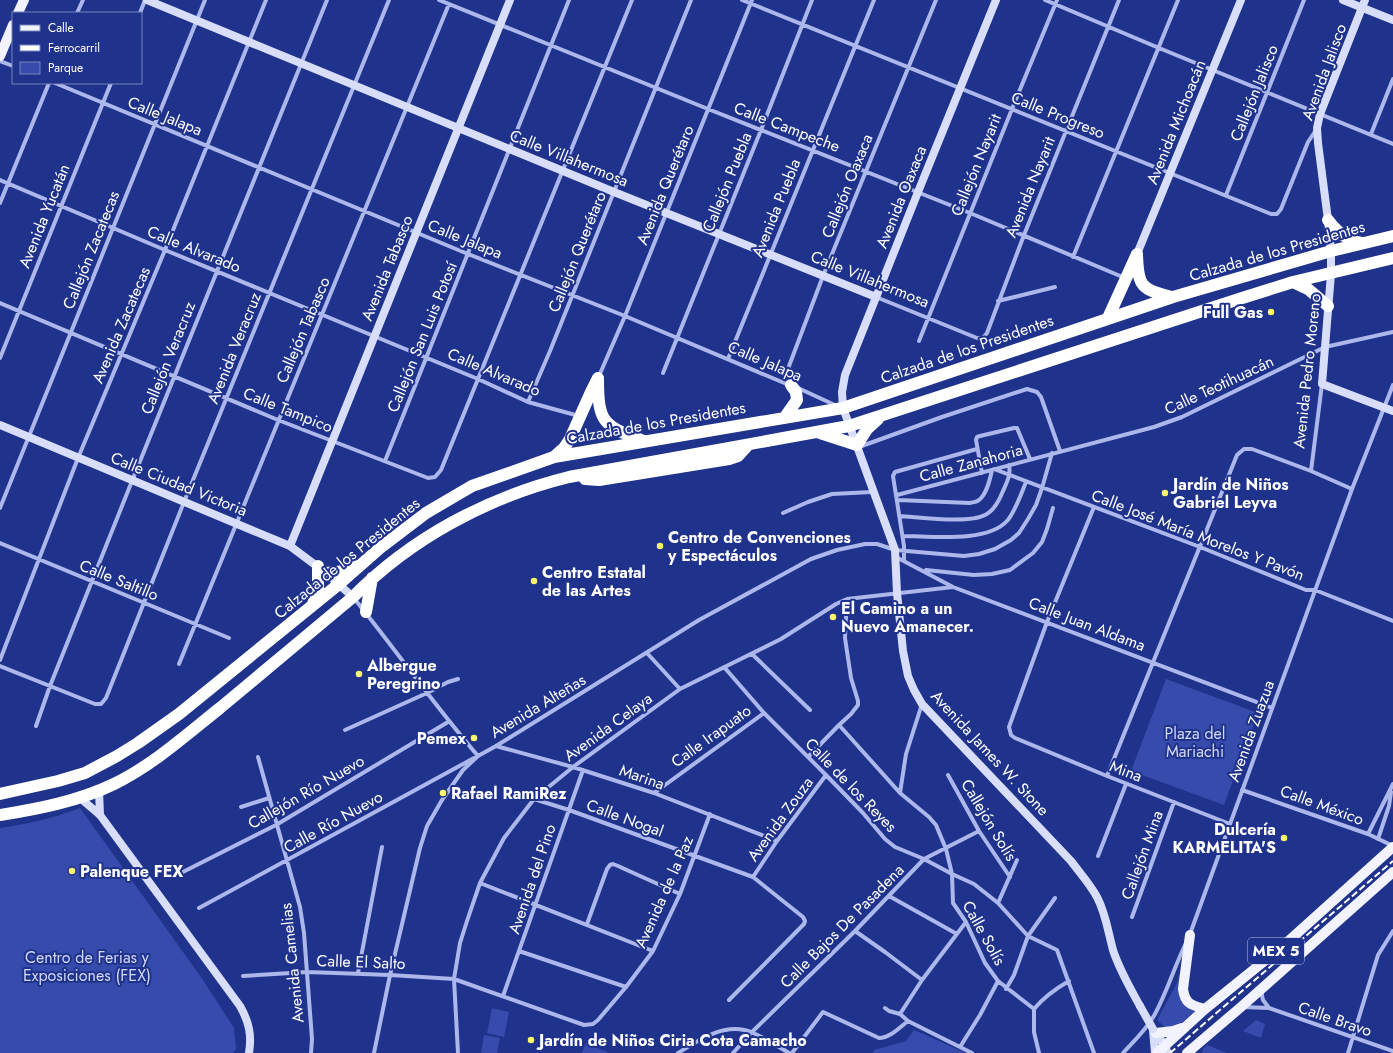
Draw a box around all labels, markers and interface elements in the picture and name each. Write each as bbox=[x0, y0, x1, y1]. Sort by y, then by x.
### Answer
legend bbox=[12, 12, 142, 84]
text: Calle bbox=[48, 19, 74, 37]
street label: Avenida Jalisco bbox=[1296, 20, 1352, 123]
text: Ferrocarril bbox=[48, 39, 100, 57]
street label: Callejón Jalisco bbox=[1224, 41, 1284, 145]
street label: Avenida Michoacán bbox=[1141, 56, 1211, 188]
text: Parque bbox=[48, 59, 83, 77]
street label: Calle Progreso bbox=[1008, 86, 1109, 144]
street label: Calle Jalapa bbox=[124, 91, 206, 141]
street label: Calle Campeche bbox=[731, 96, 843, 158]
street label: Callejón Nayarit bbox=[945, 110, 1007, 220]
street label: Avenida Querétaro bbox=[631, 121, 700, 248]
street label: Calle Villahermosa bbox=[506, 124, 632, 192]
street label: Callejón Puebla bbox=[697, 129, 757, 235]
street label: Callejón Oaxaca bbox=[816, 131, 878, 241]
street label: Avenida Nayarit bbox=[999, 133, 1061, 241]
street label: Avenida Oaxaca bbox=[870, 142, 932, 252]
street label: Avenida Puebla bbox=[746, 155, 806, 261]
street label: Avenida Yucatán bbox=[13, 161, 75, 271]
street label: Callejón Zacatecas bbox=[57, 187, 125, 313]
street label: Callejón Querétaro bbox=[542, 188, 612, 316]
street label: Avenida Tabasco bbox=[355, 211, 419, 324]
street label: Calle Jalapa bbox=[424, 214, 506, 264]
street label: Calzada de los Presidentes bbox=[1187, 215, 1367, 287]
street label: Calle Alvarado bbox=[144, 220, 244, 278]
street label: Calle Villahermosa bbox=[807, 245, 933, 313]
street label: Callejón San Luis Potosí bbox=[381, 257, 463, 416]
street label: Avenida Zacatecas bbox=[86, 263, 156, 387]
street label: Callejón Tabasco bbox=[270, 273, 336, 387]
street label: Avenida Veracruz bbox=[201, 288, 267, 407]
street label: Avenida Pedro Moreno bbox=[1287, 292, 1327, 450]
street label: Callejón Veracruz bbox=[135, 298, 201, 418]
place label: Full Gas bbox=[1203, 301, 1263, 324]
marker: Full Gas bbox=[1266, 307, 1276, 317]
street label: Calzada de los Presidentes bbox=[877, 309, 1057, 389]
street label: Calle Jalapa bbox=[724, 335, 806, 387]
street label: Calle Alvarado bbox=[444, 342, 544, 402]
street label: Calle Teotihuacán bbox=[1161, 350, 1277, 420]
street label: Calle Tampico bbox=[240, 382, 336, 439]
street label: Calzada de los Presidentes bbox=[565, 396, 747, 450]
street label: Calle Zanahoria bbox=[917, 438, 1025, 488]
street label: Calle Ciudad Victoria bbox=[107, 446, 251, 522]
place label: Jardín de Niños Gabriel Leyva bbox=[1170, 473, 1289, 514]
street label: Calle José María Morelos Y Pavón bbox=[1088, 484, 1308, 586]
marker: Jardín de Niños Gabriel Leyva bbox=[1160, 488, 1170, 498]
street label: Calzada de los Presidentes bbox=[269, 492, 425, 624]
place label: Centro de Convenciones y Espectáculos bbox=[667, 526, 851, 567]
marker: Centro de Convenciones y Espectáculos bbox=[655, 541, 665, 551]
street label: Calle Saltillo bbox=[76, 554, 162, 606]
place label: Centro Estatal de las Artes bbox=[542, 561, 646, 602]
marker: Centro Estatal de las Artes bbox=[529, 576, 539, 586]
street label: Calle Juan Aldama bbox=[1025, 591, 1149, 657]
place label: El Camino a un Nuevo Amanecer. bbox=[841, 597, 974, 638]
marker: El Camino a un Nuevo Amanecer. bbox=[828, 612, 838, 622]
place label: Albergue Peregrino bbox=[366, 654, 441, 695]
street label: Avenida Alteñas bbox=[486, 668, 590, 744]
marker: Albergue Peregrino bbox=[354, 669, 364, 679]
street label: Avenida Zuazua bbox=[1222, 677, 1280, 785]
street label: Avenida James W. Stone bbox=[926, 685, 1054, 821]
street label: Avenida Celaya bbox=[559, 687, 657, 767]
street label: Calle Irapuato bbox=[666, 699, 756, 773]
park label: Plaza del Mariachi bbox=[1164, 722, 1226, 763]
place label: Pemex bbox=[417, 727, 466, 750]
marker: Pemex bbox=[469, 733, 479, 743]
street label: Calle de los Reyes bbox=[800, 733, 902, 837]
street label: Callejón Río Nuevo bbox=[243, 749, 369, 835]
street label: Mina bbox=[1106, 754, 1146, 788]
street label: Marina bbox=[616, 759, 668, 795]
street label: Avenida Zouza bbox=[741, 772, 819, 866]
street label: Callejón Solís bbox=[955, 775, 1023, 865]
street label: Calle México bbox=[1277, 779, 1367, 831]
place label: Rafael RamiRez bbox=[451, 782, 567, 805]
street label: Calle Río Nuevo bbox=[279, 785, 387, 859]
marker: Rafael RamiRez bbox=[438, 788, 448, 798]
street label: Calle Nogal bbox=[583, 793, 667, 843]
street label: Callejón Mina bbox=[1115, 807, 1169, 903]
place label: Dulcería KARMELITA'S bbox=[1173, 818, 1276, 859]
street label: Avenida del Pino bbox=[502, 821, 562, 937]
street label: Avenida de la Paz bbox=[629, 832, 699, 952]
marker: Dulcería KARMELITA'S bbox=[1279, 833, 1289, 843]
street label: Calle Bajos De Pasadena bbox=[775, 859, 909, 993]
place label: Palenque FEX bbox=[80, 860, 183, 883]
marker: Palenque FEX bbox=[67, 866, 77, 876]
street label: Calle Solís bbox=[957, 896, 1011, 970]
street label: Avenida Camelias bbox=[274, 902, 310, 1024]
road number: MEX 5 bbox=[1248, 938, 1304, 964]
park label: Centro de Ferias y Exposiciones (FEX) bbox=[23, 946, 151, 987]
street label: Calle El Salto bbox=[316, 949, 406, 975]
street label: Calle Bravo bbox=[1295, 996, 1375, 1042]
place label: Jardín de Niños Ciria Cota Camacho bbox=[536, 1029, 807, 1052]
marker: Jardín de Niños Ciria Cota Camacho bbox=[526, 1035, 536, 1045]

